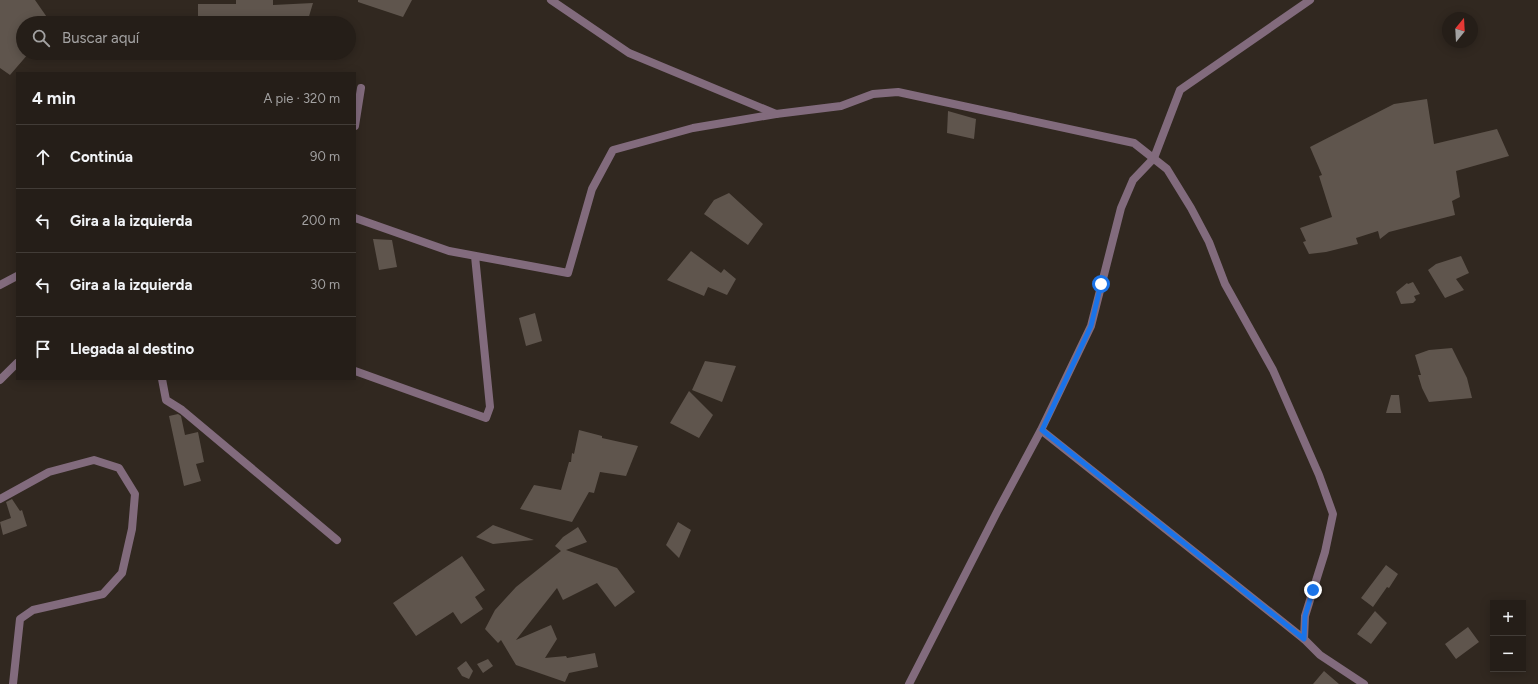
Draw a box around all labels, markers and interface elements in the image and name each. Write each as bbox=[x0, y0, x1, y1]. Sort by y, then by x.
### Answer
north arrow bbox=[1442, 12, 1478, 48]
search box bbox=[16, 16, 356, 60]
icon: search bbox=[30, 27, 52, 49]
text: Buscar aquí bbox=[62, 29, 139, 47]
text: 4 min bbox=[32, 88, 76, 108]
text: A pie · 320 m bbox=[264, 91, 340, 106]
icon: ahead bbox=[32, 146, 54, 168]
text: Continúa bbox=[70, 148, 133, 166]
text: 90 m bbox=[310, 149, 340, 164]
icon: left bbox=[32, 210, 54, 232]
text: Gira a la izquierda bbox=[70, 212, 192, 230]
text: 200 m bbox=[302, 213, 340, 228]
icon: left bbox=[32, 274, 54, 296]
route start bbox=[1092, 275, 1110, 293]
text: Gira a la izquierda bbox=[70, 276, 192, 294]
text: 30 m bbox=[310, 277, 340, 292]
icon: arrive bbox=[32, 338, 54, 360]
text: Llegada al destino bbox=[70, 340, 194, 358]
route end bbox=[1304, 581, 1322, 599]
map controls bbox=[1490, 600, 1526, 672]
button: + bbox=[1490, 600, 1526, 636]
button: − bbox=[1490, 636, 1526, 672]

